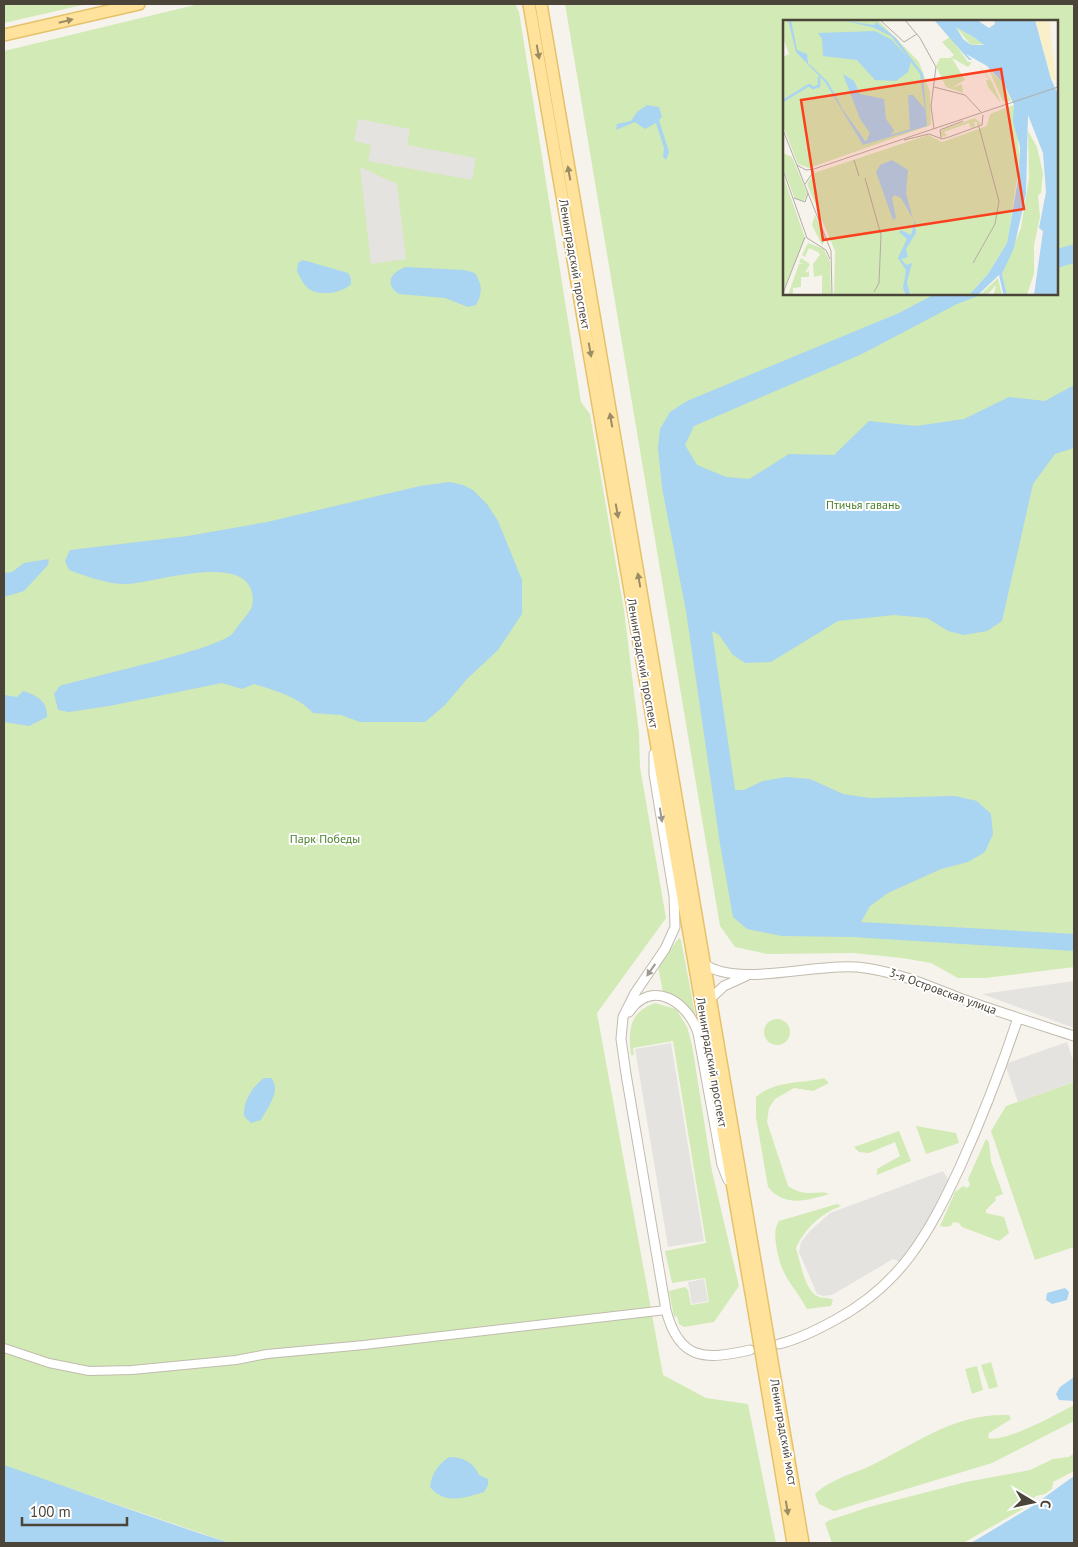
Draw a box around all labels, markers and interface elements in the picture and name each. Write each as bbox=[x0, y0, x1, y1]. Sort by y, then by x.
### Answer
one-way arrow bbox=[59, 17, 74, 25]
inset map bbox=[783, 20, 1058, 295]
one-way arrow bbox=[535, 45, 543, 61]
one-way arrow bbox=[565, 165, 573, 181]
street label: Ленинградский проспект bbox=[556, 197, 594, 330]
one-way arrow bbox=[586, 343, 594, 359]
one-way arrow bbox=[607, 411, 615, 427]
park label: Птичья гавань bbox=[826, 497, 900, 512]
one-way arrow bbox=[614, 503, 622, 519]
one-way arrow bbox=[634, 572, 642, 588]
street label: Ленинградский проспект bbox=[624, 596, 662, 729]
one-way arrow bbox=[657, 807, 665, 823]
park label: Парк Победы bbox=[290, 831, 360, 846]
one-way arrow bbox=[646, 963, 656, 977]
street label: 3-я Островская улица bbox=[887, 965, 999, 1017]
street label: Ленинградский проспект bbox=[693, 995, 731, 1128]
street label: Ленинградский мост bbox=[767, 1376, 801, 1487]
north arrow bbox=[1008, 1477, 1058, 1527]
scale bar bbox=[22, 1494, 128, 1526]
text: С bbox=[1036, 1499, 1055, 1509]
one-way arrow bbox=[783, 1500, 791, 1516]
text: 100 m bbox=[30, 1502, 71, 1521]

